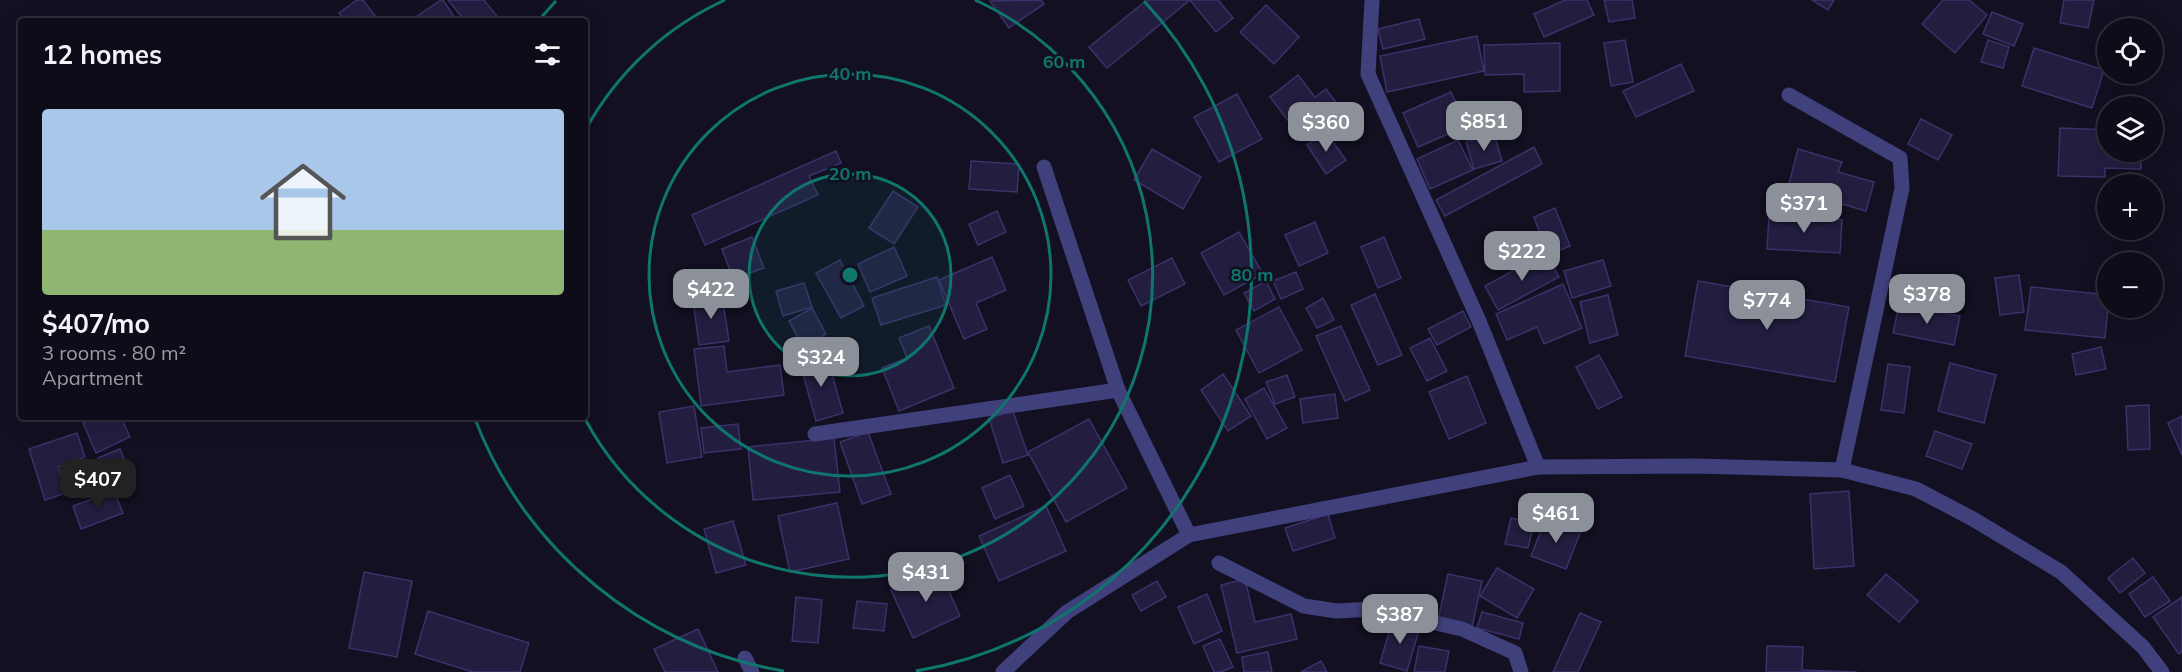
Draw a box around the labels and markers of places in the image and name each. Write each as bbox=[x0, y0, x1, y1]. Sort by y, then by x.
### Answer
pin: $851 bbox=[1448, 101, 1520, 152]
pin: $360 bbox=[1290, 102, 1362, 153]
pin: $371 bbox=[1768, 183, 1840, 234]
pin: $222 bbox=[1486, 231, 1558, 282]
centre of rings bbox=[840, 265, 860, 285]
pin: $422 bbox=[675, 269, 747, 320]
pin: $378 bbox=[1891, 274, 1963, 325]
pin: $774 bbox=[1731, 280, 1803, 331]
pin: $324 bbox=[785, 337, 857, 388]
pin: $407 bbox=[62, 459, 134, 510]
pin: $461 bbox=[1520, 493, 1592, 544]
pin: $431 bbox=[890, 552, 962, 603]
pin: $387 bbox=[1364, 594, 1436, 645]

